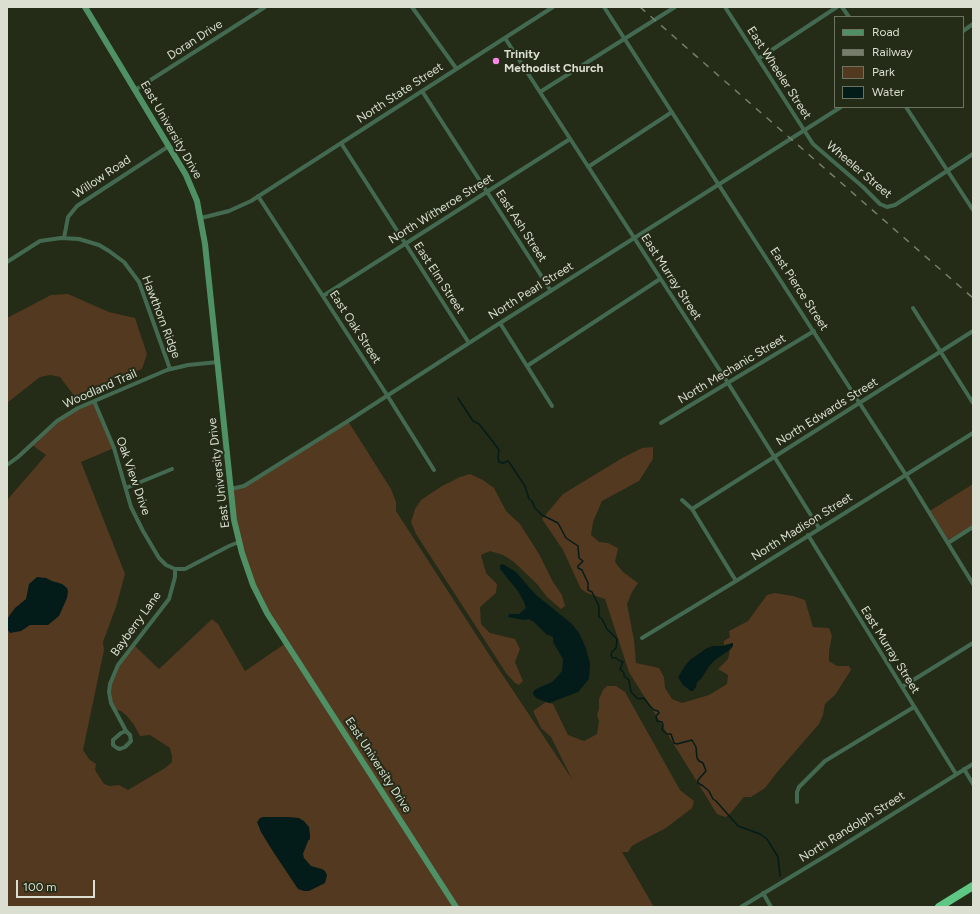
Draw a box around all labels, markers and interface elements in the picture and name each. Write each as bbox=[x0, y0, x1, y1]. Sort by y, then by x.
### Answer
legend bbox=[834, 16, 964, 108]
street label: Doran Drive bbox=[165, 17, 225, 63]
street label: East Wheeler Street bbox=[744, 24, 814, 122]
text: Road bbox=[872, 25, 900, 39]
text: Railway bbox=[872, 45, 913, 59]
place label: Trinity Methodist Church bbox=[504, 47, 603, 75]
marker: Trinity Methodist Church bbox=[491, 56, 501, 66]
street label: North State Street bbox=[354, 60, 446, 126]
text: Park bbox=[872, 65, 895, 79]
street label: East University Drive bbox=[137, 78, 205, 182]
text: Water bbox=[872, 85, 904, 99]
street label: Wheeler Street bbox=[823, 138, 895, 202]
street label: Willow Road bbox=[70, 152, 134, 202]
street label: North Witheroe Street bbox=[386, 171, 496, 247]
street label: East Ash Street bbox=[492, 187, 550, 265]
street label: East Murray Street bbox=[638, 231, 704, 323]
street label: East Elm Street bbox=[410, 239, 468, 317]
street label: East Pierce Street bbox=[767, 245, 831, 333]
street label: North Pearl Street bbox=[486, 259, 576, 323]
street label: Hawthorn Ridge bbox=[139, 274, 183, 360]
street label: East Oak Street bbox=[326, 288, 384, 366]
street label: North Mechanic Street bbox=[676, 331, 788, 407]
street label: Woodland Trail bbox=[61, 366, 139, 412]
street label: North Edwards Street bbox=[773, 375, 881, 449]
street label: East University Drive bbox=[205, 417, 233, 529]
street label: Oak View Drive bbox=[113, 435, 153, 517]
street label: North Madison Street bbox=[749, 490, 855, 564]
street label: Bayberry Lane bbox=[108, 589, 164, 659]
street label: East Murray Street bbox=[857, 604, 923, 696]
street label: East University Drive bbox=[342, 715, 414, 815]
street label: North Randolph Street bbox=[797, 789, 907, 865]
scale bar bbox=[18, 872, 97, 898]
text: 100 m bbox=[23, 880, 57, 894]

